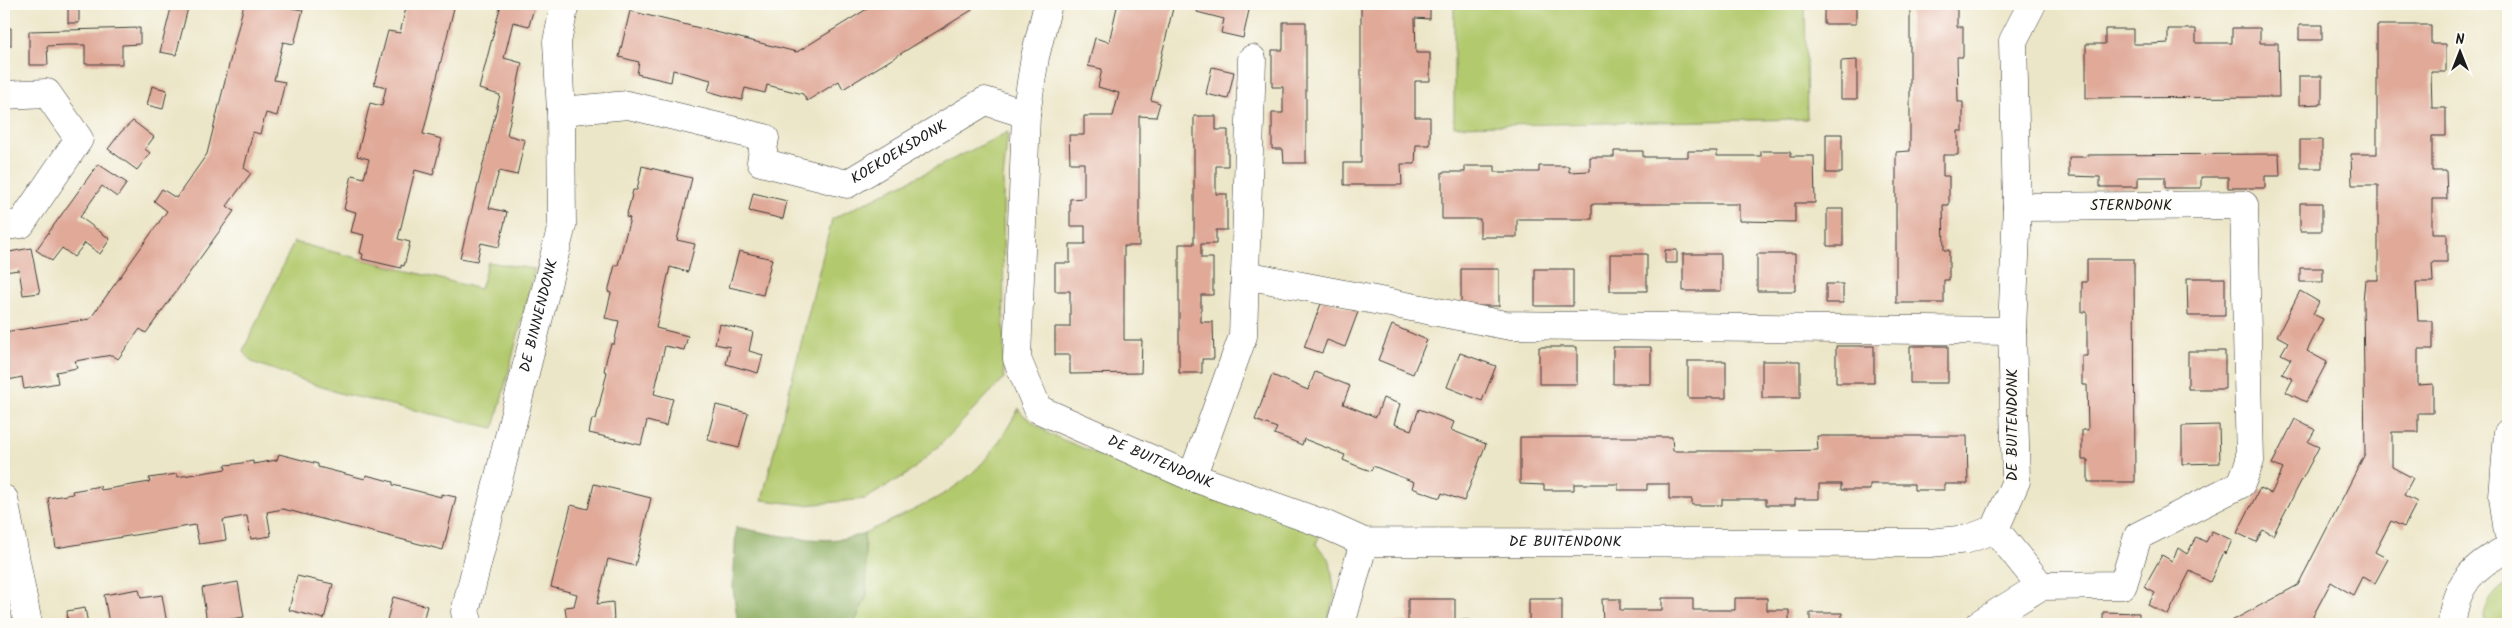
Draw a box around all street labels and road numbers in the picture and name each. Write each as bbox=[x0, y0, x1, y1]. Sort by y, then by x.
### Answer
street label: KOEKOEKSDONK bbox=[846, 114, 952, 191]
street label: STERNDONK bbox=[2090, 194, 2172, 218]
street label: DE BINNENDONK bbox=[514, 257, 565, 375]
street label: DE BUITENDONK bbox=[2001, 369, 2025, 481]
street label: DE BUITENDONK bbox=[1104, 429, 1216, 495]
street label: DE BUITENDONK bbox=[1509, 530, 1621, 554]

